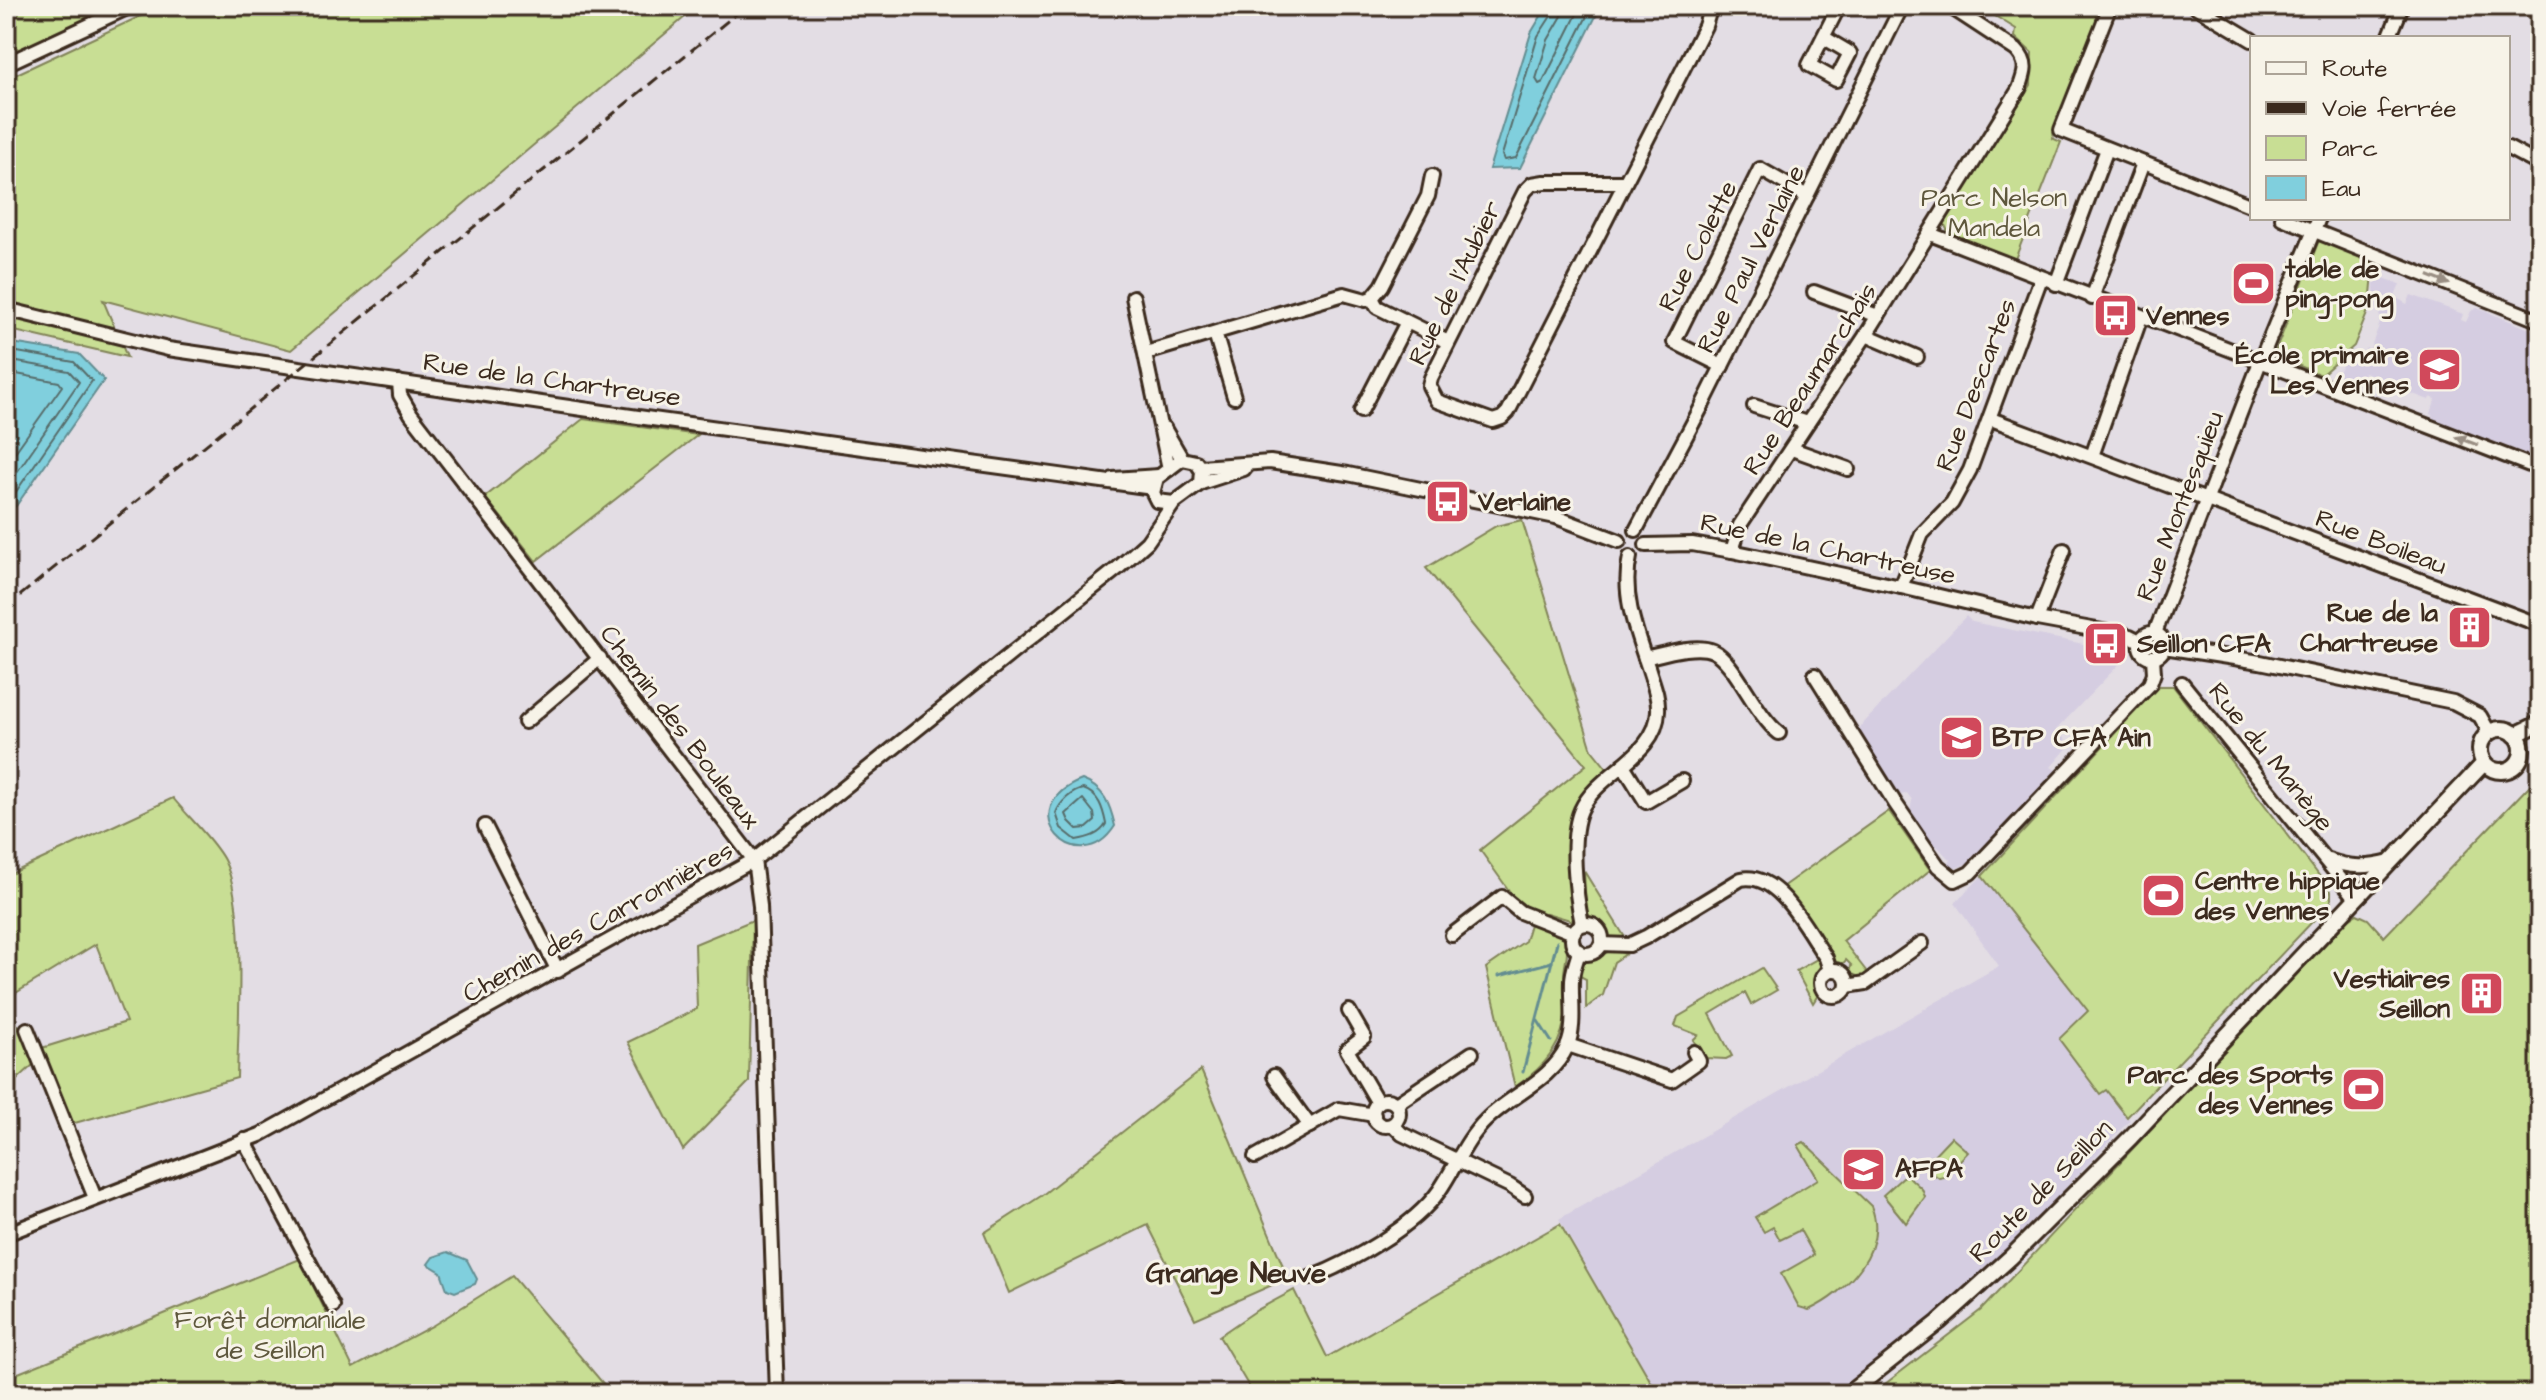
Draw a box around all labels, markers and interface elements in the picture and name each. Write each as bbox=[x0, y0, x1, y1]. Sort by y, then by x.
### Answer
legend bbox=[2250, 36, 2510, 220]
text: Route bbox=[2322, 52, 2388, 86]
text: Voie ferrée bbox=[2322, 92, 2456, 126]
text: Parc bbox=[2322, 132, 2378, 166]
street label: Rue Paul Verlaine bbox=[1688, 159, 1814, 359]
text: Eau bbox=[2322, 172, 2361, 206]
street label: Rue Colette bbox=[1650, 174, 1746, 318]
park label: Parc Nelson Mandela bbox=[1921, 180, 2067, 246]
street label: Rue de l'Aubier bbox=[1400, 195, 1510, 371]
place label: table de ping-pong bbox=[2284, 251, 2394, 320]
sports icon: table de ping-pong bbox=[2230, 260, 2278, 308]
one-way arrow bbox=[2427, 274, 2451, 287]
street label: Rue Beaumarchais bbox=[1734, 276, 1886, 482]
bus stop icon: Vennes bbox=[2091, 292, 2139, 340]
street label: Rue Descartes bbox=[1927, 294, 2025, 476]
place label: Vennes bbox=[2145, 298, 2229, 334]
place label: École primaire Les Vennes bbox=[2235, 337, 2409, 403]
street label: Rue de la Chartreuse bbox=[421, 344, 683, 416]
school or university icon: École primaire Les Vennes bbox=[2416, 346, 2464, 394]
street label: Rue Montesquieu bbox=[2127, 406, 2233, 606]
one-way arrow bbox=[2455, 434, 2479, 447]
bus stop icon: Verlaine bbox=[1423, 478, 1471, 526]
place label: Verlaine bbox=[1477, 484, 1571, 520]
street label: Rue Boileau bbox=[2310, 500, 2452, 584]
street label: Rue de la Chartreuse bbox=[1697, 504, 1959, 594]
place label: Rue de la Chartreuse bbox=[2300, 595, 2439, 661]
building icon: Rue de la Chartreuse bbox=[2445, 604, 2493, 652]
street label: Chemin des Bouleaux bbox=[591, 618, 769, 837]
bus stop icon: Seillon CFA bbox=[2082, 620, 2130, 668]
place label: Seillon CFA bbox=[2136, 626, 2271, 662]
street label: Rue du Manège bbox=[2198, 675, 2342, 840]
school or university icon: BTP CFA Ain bbox=[1937, 714, 1985, 762]
place label: BTP CFA Ain bbox=[1992, 720, 2151, 756]
street label: Chemin des Carronnières bbox=[456, 833, 740, 1011]
place label: Centre hippique des Vennes bbox=[2194, 863, 2380, 929]
sports icon: Centre hippique des Vennes bbox=[2140, 872, 2188, 920]
place label: Vestiaires Seillon bbox=[2333, 961, 2450, 1027]
building icon: Vestiaires Seillon bbox=[2457, 970, 2505, 1018]
place label: Parc des Sports des Vennes bbox=[2127, 1057, 2333, 1123]
sports icon: Parc des Sports des Vennes bbox=[2340, 1066, 2388, 1114]
street label: Route de Seillon bbox=[1961, 1111, 2121, 1271]
school or university icon: AFPA bbox=[1840, 1145, 1888, 1193]
place label: AFPA bbox=[1895, 1151, 1963, 1187]
district label: Grange Neuve bbox=[1146, 1254, 1326, 1295]
park label: Forêt domaniale de Seillon bbox=[174, 1302, 366, 1368]

